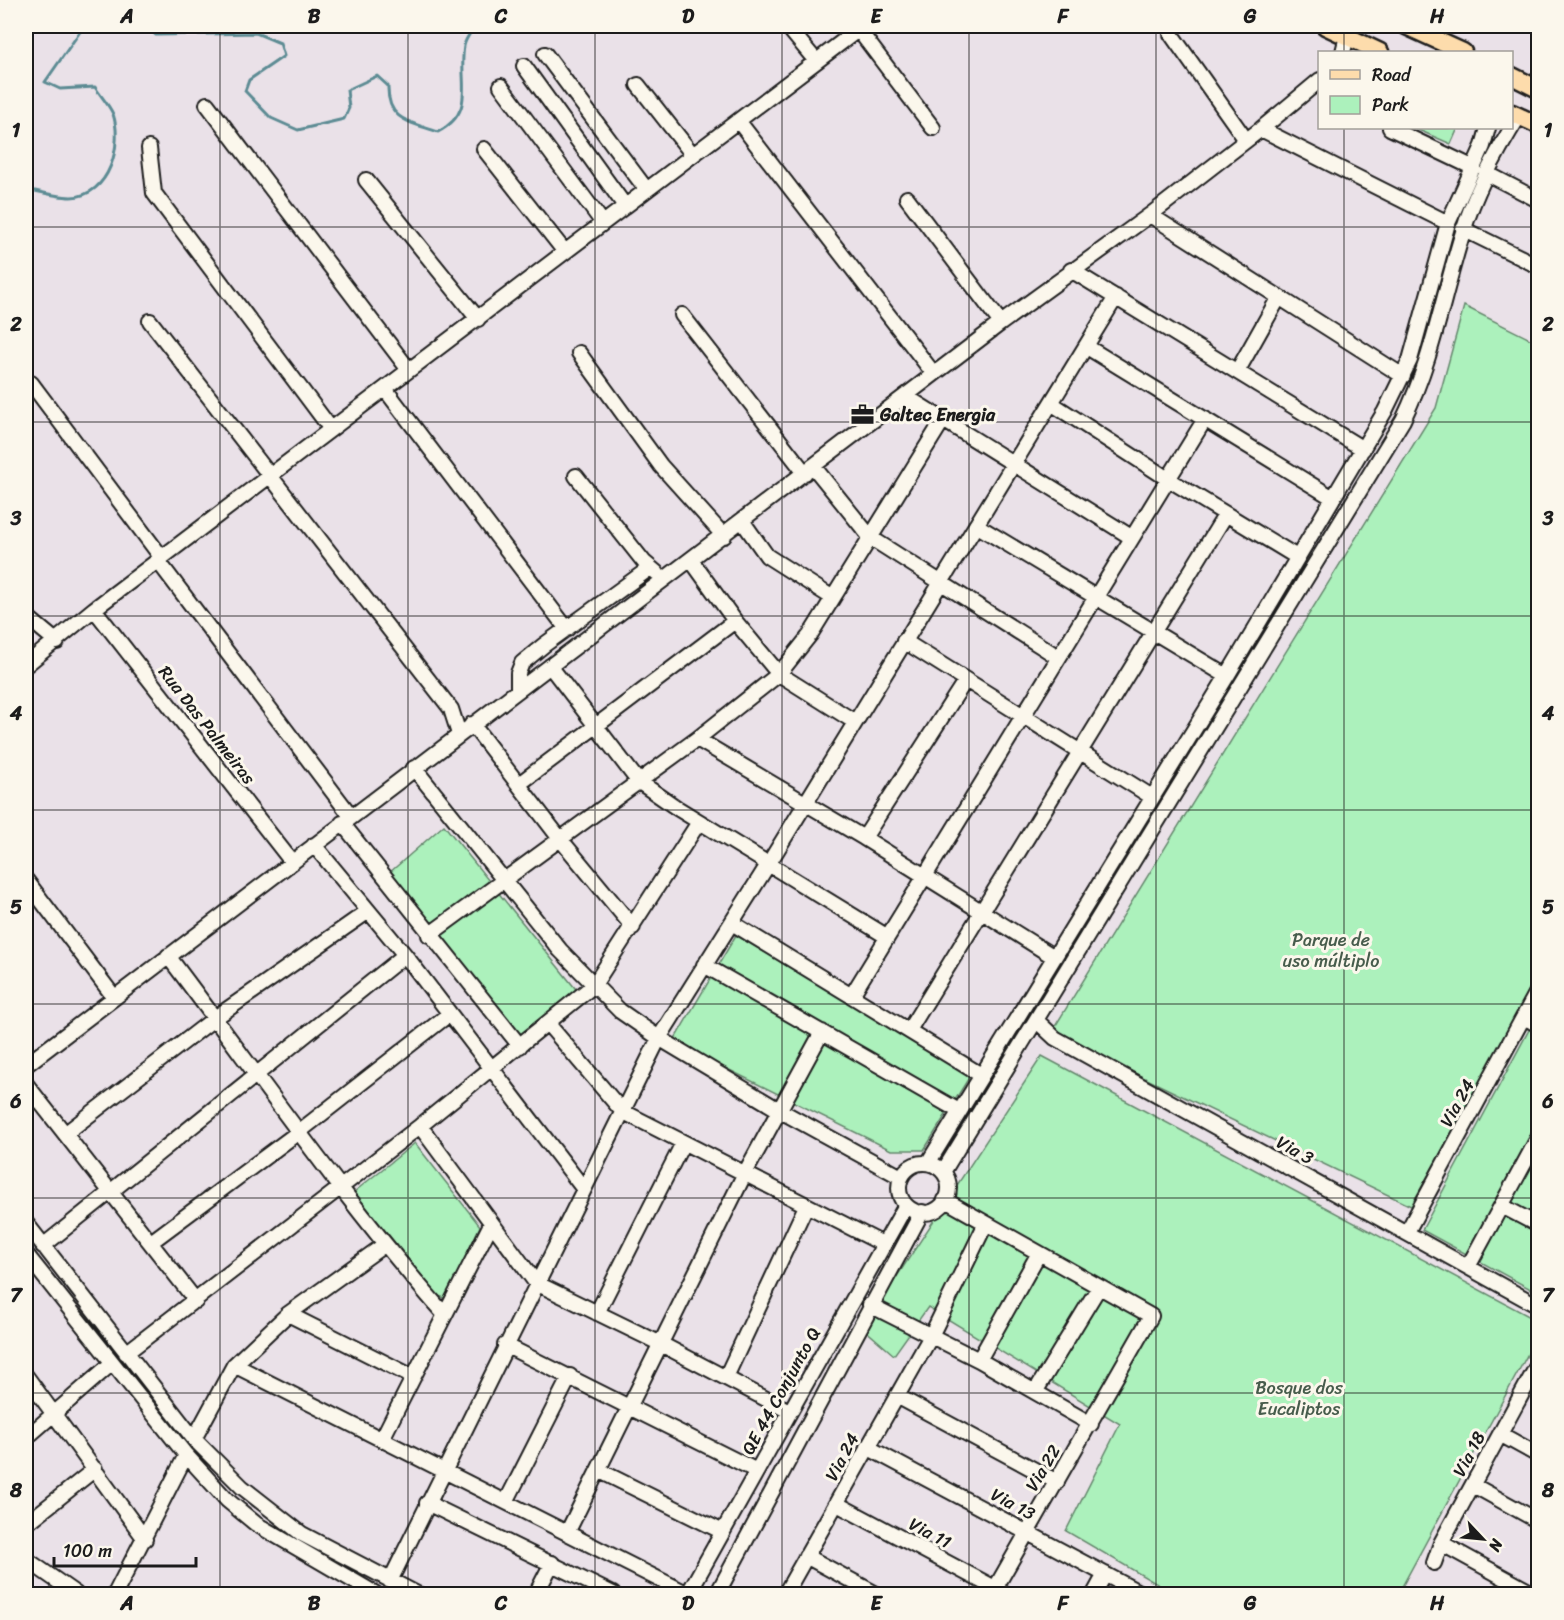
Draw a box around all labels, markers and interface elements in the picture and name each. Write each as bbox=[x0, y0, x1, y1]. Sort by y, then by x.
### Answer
text: A bbox=[119, 0, 134, 34]
text: B bbox=[308, 0, 321, 34]
text: C bbox=[494, 0, 508, 34]
text: D bbox=[682, 0, 695, 34]
text: E bbox=[870, 0, 883, 34]
text: F bbox=[1057, 0, 1070, 34]
text: G bbox=[1243, 0, 1257, 34]
text: H bbox=[1429, 0, 1445, 34]
legend bbox=[1318, 51, 1513, 129]
text: Road bbox=[1372, 59, 1412, 91]
text: Park bbox=[1372, 89, 1409, 121]
text: 1 bbox=[12, 113, 21, 148]
text: 1 bbox=[1544, 113, 1553, 148]
text: 2 bbox=[9, 307, 22, 342]
text: 2 bbox=[1541, 307, 1554, 342]
place label: Galtec Energia bbox=[879, 399, 996, 431]
office icon: Galtec Energia bbox=[849, 402, 875, 428]
text: 3 bbox=[10, 501, 22, 536]
text: 3 bbox=[1542, 501, 1554, 536]
street label: Rua Das Palmeiras bbox=[150, 658, 264, 792]
text: 4 bbox=[9, 696, 23, 731]
text: 4 bbox=[1541, 696, 1555, 731]
text: 5 bbox=[10, 890, 22, 925]
text: 5 bbox=[1542, 890, 1554, 925]
park label: Parque de uso múltiplo bbox=[1283, 924, 1379, 977]
street label: Via 24 bbox=[1431, 1073, 1483, 1133]
text: 6 bbox=[9, 1084, 22, 1119]
text: 6 bbox=[1541, 1084, 1554, 1119]
street label: Via 3 bbox=[1270, 1126, 1320, 1174]
text: 7 bbox=[10, 1278, 23, 1313]
text: 7 bbox=[1542, 1278, 1555, 1313]
street label: QE 44 Conjunto Q bbox=[733, 1321, 829, 1461]
park label: Bosque dos Eucaliptos bbox=[1255, 1372, 1343, 1425]
street label: Via 18 bbox=[1444, 1425, 1494, 1483]
street label: Via 24 bbox=[816, 1427, 868, 1487]
street label: Via 22 bbox=[1016, 1438, 1070, 1498]
text: 8 bbox=[9, 1473, 23, 1508]
text: 8 bbox=[1541, 1473, 1555, 1508]
street label: Via 13 bbox=[985, 1479, 1041, 1529]
street label: Via 11 bbox=[903, 1508, 958, 1558]
north arrow bbox=[1453, 1509, 1513, 1569]
scale bar bbox=[54, 1530, 196, 1568]
text: N bbox=[1480, 1533, 1512, 1558]
text: 100 m bbox=[63, 1535, 112, 1567]
text: A bbox=[119, 1586, 134, 1620]
text: B bbox=[308, 1586, 321, 1620]
text: C bbox=[494, 1586, 508, 1620]
text: D bbox=[682, 1586, 695, 1620]
text: E bbox=[870, 1586, 883, 1620]
text: F bbox=[1057, 1586, 1070, 1620]
text: G bbox=[1243, 1586, 1257, 1620]
text: H bbox=[1429, 1586, 1445, 1620]

